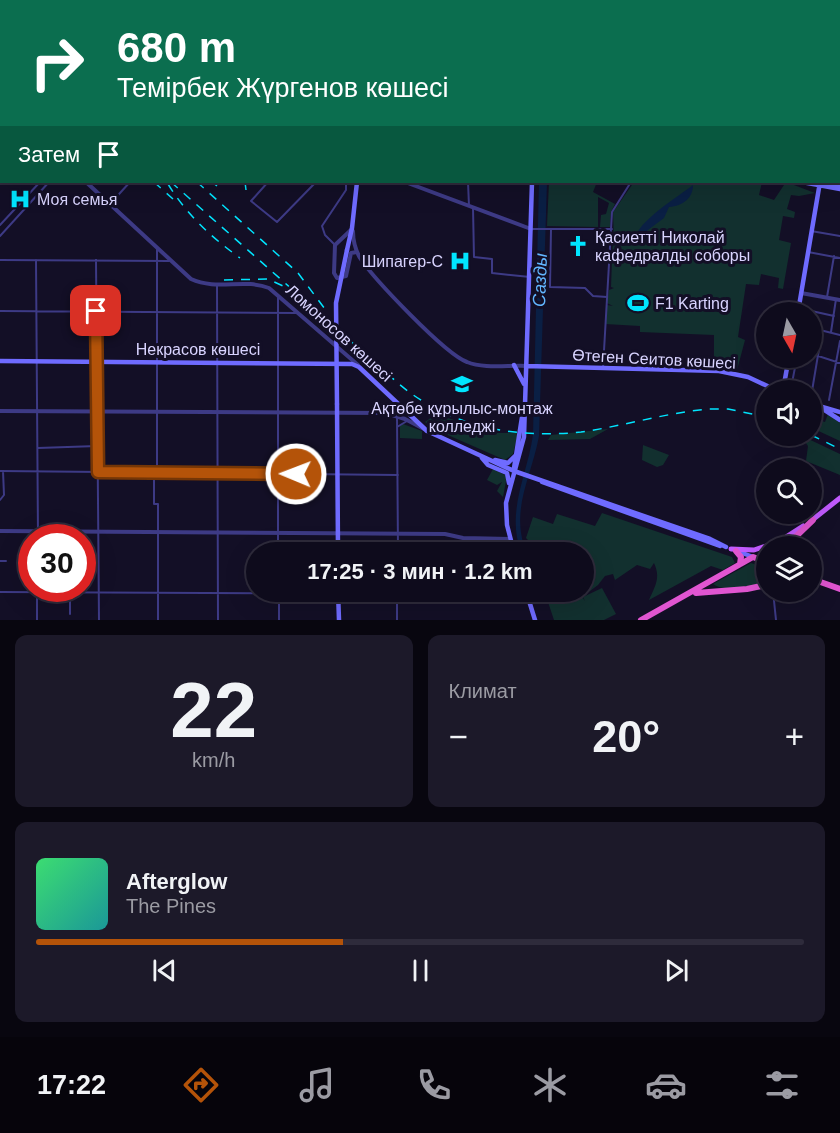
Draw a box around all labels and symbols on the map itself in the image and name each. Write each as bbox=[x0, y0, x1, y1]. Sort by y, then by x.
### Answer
hospital icon: Моя семья bbox=[8, 187, 32, 211]
place label: Моя семья bbox=[37, 191, 117, 208]
place label: Қасиетті Николай кафедралды соборы bbox=[595, 229, 750, 264]
church icon: Қасиетті Николай кафедралды соборы bbox=[566, 234, 590, 258]
hospital icon: Шипагер-С bbox=[448, 249, 472, 273]
place label: Шипагер-С bbox=[362, 253, 443, 270]
water label: Сазды bbox=[529, 253, 551, 307]
street label: Ломоносов көшесі bbox=[283, 281, 395, 385]
pin bbox=[70, 285, 121, 336]
sports icon: F1 Karting bbox=[626, 291, 650, 315]
place label: F1 Karting bbox=[655, 295, 729, 312]
north arrow bbox=[756, 302, 822, 368]
street label: Некрасов көшесі bbox=[136, 341, 260, 358]
street label: Өтеген Сеитов көшесі bbox=[572, 346, 736, 372]
school or university icon: Ақтөбе құрылыс-монтаж колледжі bbox=[450, 372, 474, 396]
place label: Ақтөбе құрылыс-монтаж колледжі bbox=[371, 400, 553, 435]
position arrow bbox=[264, 442, 328, 506]
speed limit sign: 30 bbox=[18, 524, 96, 602]

